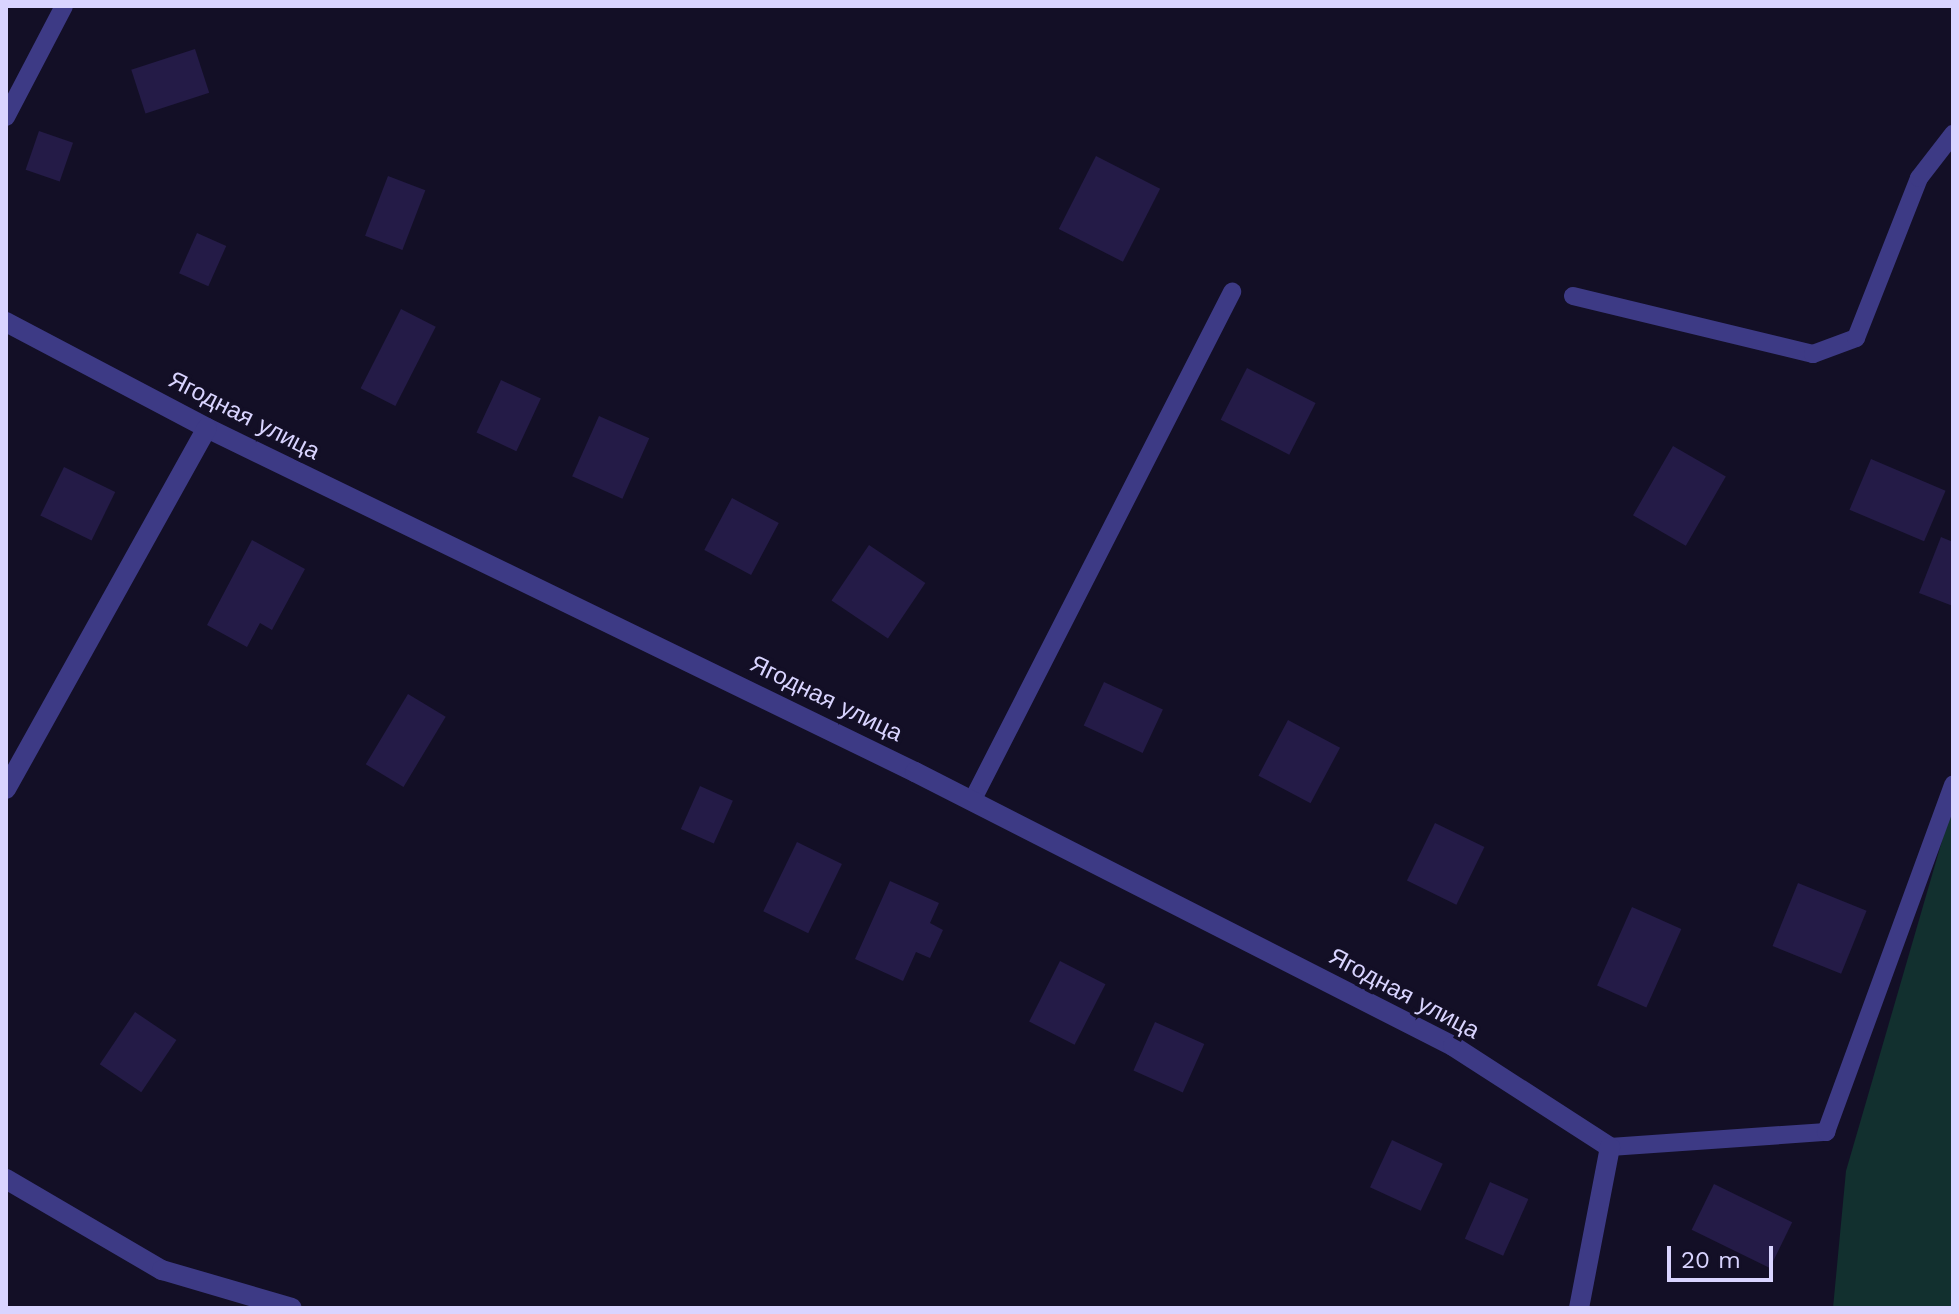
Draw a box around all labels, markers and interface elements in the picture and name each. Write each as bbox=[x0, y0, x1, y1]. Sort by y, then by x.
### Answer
street label: Ягодная улица bbox=[163, 365, 325, 467]
street label: Ягодная улица bbox=[745, 650, 907, 748]
street label: Ягодная улица bbox=[1324, 942, 1484, 1046]
scale bar bbox=[1671, 1230, 1777, 1280]
text: 20 m bbox=[1681, 1246, 1741, 1274]

